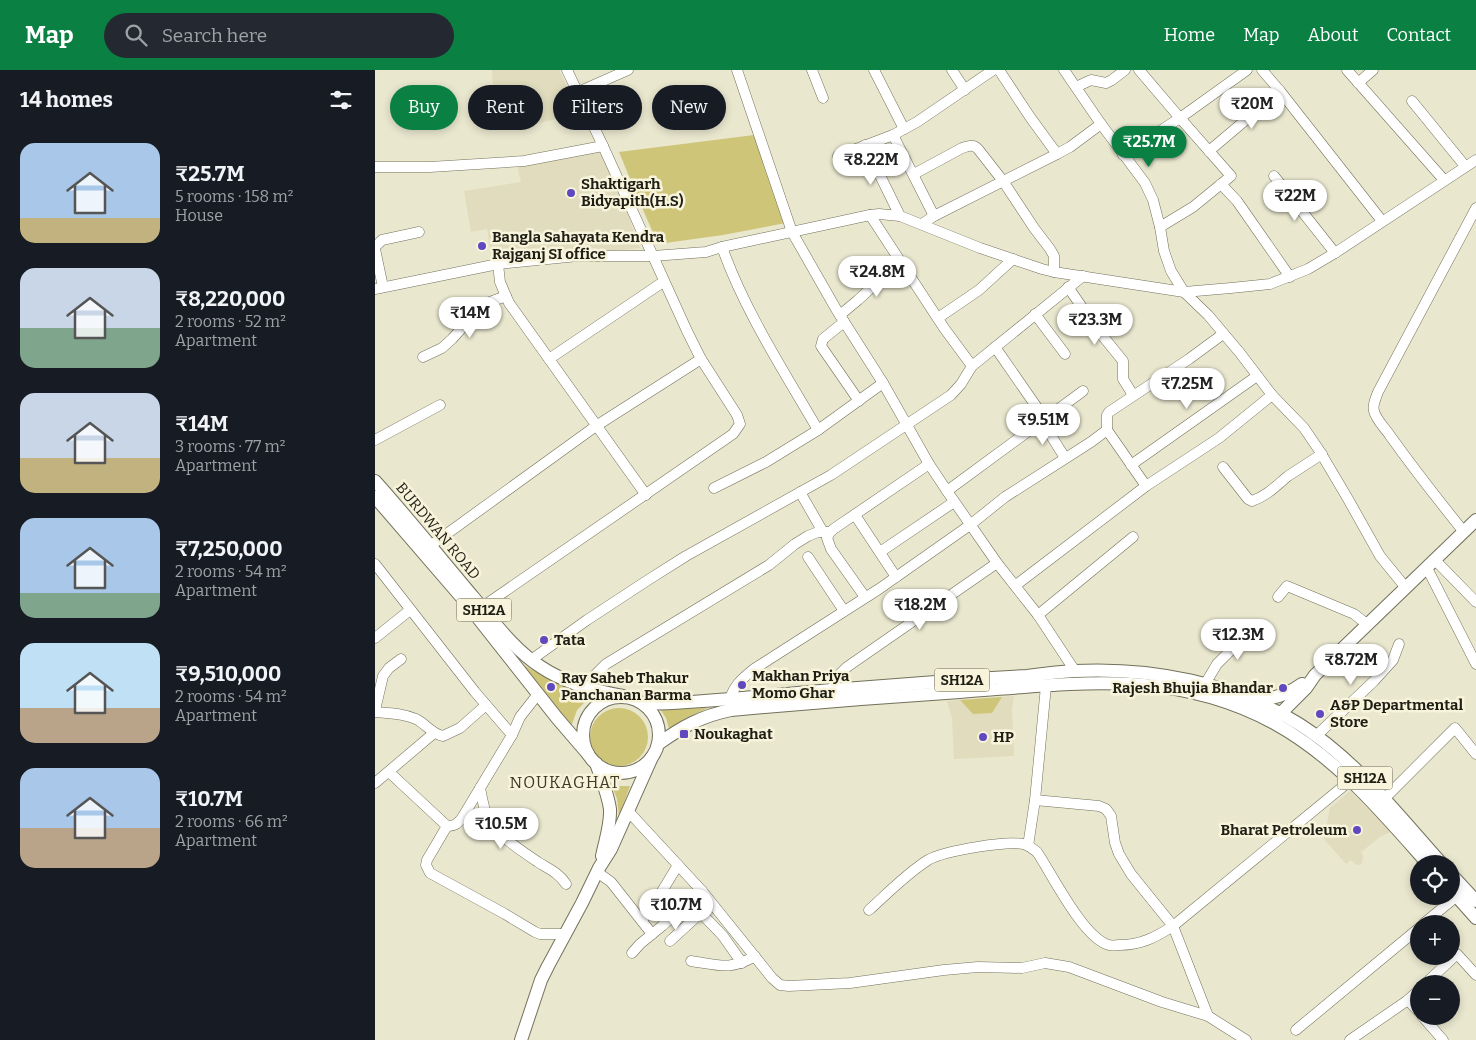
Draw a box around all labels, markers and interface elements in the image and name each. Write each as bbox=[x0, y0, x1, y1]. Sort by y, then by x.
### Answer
search box bbox=[104, 13, 454, 58]
text: Map bbox=[25, 21, 74, 49]
icon: search bbox=[122, 21, 150, 49]
text: Search here bbox=[162, 24, 267, 47]
text: Home bbox=[1164, 24, 1215, 46]
text: Map bbox=[1243, 24, 1279, 46]
text: About bbox=[1307, 24, 1358, 46]
text: Contact bbox=[1386, 24, 1451, 46]
chip: Buy bbox=[390, 85, 458, 130]
chip: Rent bbox=[468, 85, 543, 130]
chip: Filters bbox=[553, 85, 642, 130]
chip: New bbox=[652, 85, 726, 130]
icon: filters bbox=[327, 86, 355, 114]
text: 14 homes bbox=[20, 87, 113, 113]
pin: ₹20M bbox=[1222, 88, 1282, 130]
text: ₹20M bbox=[1230, 94, 1274, 113]
pin: ₹25.7M bbox=[1108, 126, 1190, 168]
text: ₹25.7M bbox=[1123, 132, 1175, 151]
pin: ₹8.22M bbox=[830, 144, 912, 186]
text: ₹8.22M bbox=[844, 150, 898, 169]
text: ₹25.7M bbox=[175, 161, 245, 187]
icon: home bbox=[60, 163, 120, 223]
place label: Shaktigarh Bidyapith(H.S) bbox=[581, 175, 684, 210]
pin: ₹22M bbox=[1265, 180, 1325, 222]
text: ₹22M bbox=[1274, 186, 1316, 205]
text: 5 rooms · 158 m² bbox=[175, 187, 293, 206]
marker: Shaktigarh Bidyapith(H.S) bbox=[565, 187, 577, 199]
text: House bbox=[175, 206, 223, 225]
place label: Bangla Sahayata Kendra Rajganj SI office bbox=[492, 228, 665, 263]
marker: Bangla Sahayata Kendra Rajganj SI office bbox=[476, 240, 488, 252]
pin: ₹24.8M bbox=[836, 256, 918, 298]
text: ₹24.8M bbox=[849, 262, 905, 281]
text: ₹8,220,000 bbox=[175, 286, 285, 312]
icon: home bbox=[60, 288, 120, 348]
pin: ₹14M bbox=[440, 296, 500, 339]
text: ₹14M bbox=[450, 303, 490, 322]
pin: ₹23.3M bbox=[1054, 304, 1136, 346]
text: ₹23.3M bbox=[1068, 310, 1122, 329]
text: 2 rooms · 52 m² bbox=[175, 312, 286, 331]
text: Apartment bbox=[175, 331, 257, 350]
pin: ₹7.25M bbox=[1146, 368, 1228, 410]
text: ₹7.25M bbox=[1161, 374, 1213, 393]
pin: ₹9.51M bbox=[1002, 404, 1084, 446]
text: ₹9.51M bbox=[1017, 410, 1069, 429]
text: ₹14M bbox=[175, 411, 228, 437]
icon: home bbox=[60, 413, 120, 473]
text: 3 rooms · 77 m² bbox=[175, 437, 285, 456]
text: Apartment bbox=[175, 456, 257, 475]
street label: BURDWAN ROAD bbox=[392, 479, 484, 583]
text: ₹7,250,000 bbox=[175, 536, 283, 562]
icon: home bbox=[60, 538, 120, 598]
text: 2 rooms · 54 m² bbox=[175, 562, 287, 581]
text: Apartment bbox=[175, 581, 257, 600]
pin: ₹18.2M bbox=[879, 588, 961, 631]
text: ₹18.2M bbox=[894, 595, 946, 614]
road number: SH12A bbox=[457, 598, 511, 622]
pin: ₹12.3M bbox=[1197, 618, 1279, 661]
text: ₹12.3M bbox=[1212, 625, 1264, 644]
place label: Tata bbox=[554, 631, 586, 649]
marker: Tata bbox=[538, 634, 550, 646]
pin: ₹8.72M bbox=[1310, 644, 1392, 686]
text: ₹8.72M bbox=[1324, 650, 1378, 669]
text: ₹9,510,000 bbox=[175, 661, 281, 687]
icon: home bbox=[60, 663, 120, 723]
place label: Makhan Priya Momo Ghar bbox=[752, 667, 850, 702]
road number: SH12A bbox=[935, 668, 989, 692]
place label: Ray Saheb Thakur Panchanan Barma bbox=[561, 669, 692, 704]
marker: Makhan Priya Momo Ghar bbox=[736, 679, 748, 691]
place label: Rajesh Bhujia Bhandar bbox=[1112, 679, 1273, 697]
marker: Ray Saheb Thakur Panchanan Barma bbox=[545, 681, 557, 693]
marker: Rajesh Bhujia Bhandar bbox=[1277, 682, 1289, 694]
text: 2 rooms · 54 m² bbox=[175, 687, 287, 706]
place label: A&P Departmental Store bbox=[1330, 696, 1463, 731]
text: Apartment bbox=[175, 706, 257, 725]
marker: A&P Departmental Store bbox=[1314, 708, 1326, 720]
place label: Noukaghat bbox=[694, 725, 773, 743]
marker: Noukaghat bbox=[678, 728, 690, 740]
place label: HP bbox=[993, 728, 1014, 746]
marker: HP bbox=[977, 731, 989, 743]
road number: SH12A bbox=[1337, 766, 1393, 790]
district label: NOUKAGHAT bbox=[510, 773, 620, 792]
text: ₹10.7M bbox=[175, 786, 243, 812]
icon: home bbox=[60, 788, 120, 848]
pin: ₹10.5M bbox=[460, 808, 542, 850]
text: 2 rooms · 66 m² bbox=[175, 812, 288, 831]
text: ₹10.5M bbox=[475, 814, 527, 833]
place label: Bharat Petroleum bbox=[1221, 821, 1348, 839]
marker: Bharat Petroleum bbox=[1351, 824, 1363, 836]
text: Apartment bbox=[175, 831, 257, 850]
map controls bbox=[1410, 855, 1460, 1025]
button: locate bbox=[1410, 855, 1460, 905]
pin: ₹10.7M bbox=[635, 888, 717, 931]
text: ₹10.7M bbox=[650, 895, 702, 914]
button: + bbox=[1410, 915, 1460, 965]
button: − bbox=[1410, 975, 1460, 1025]

